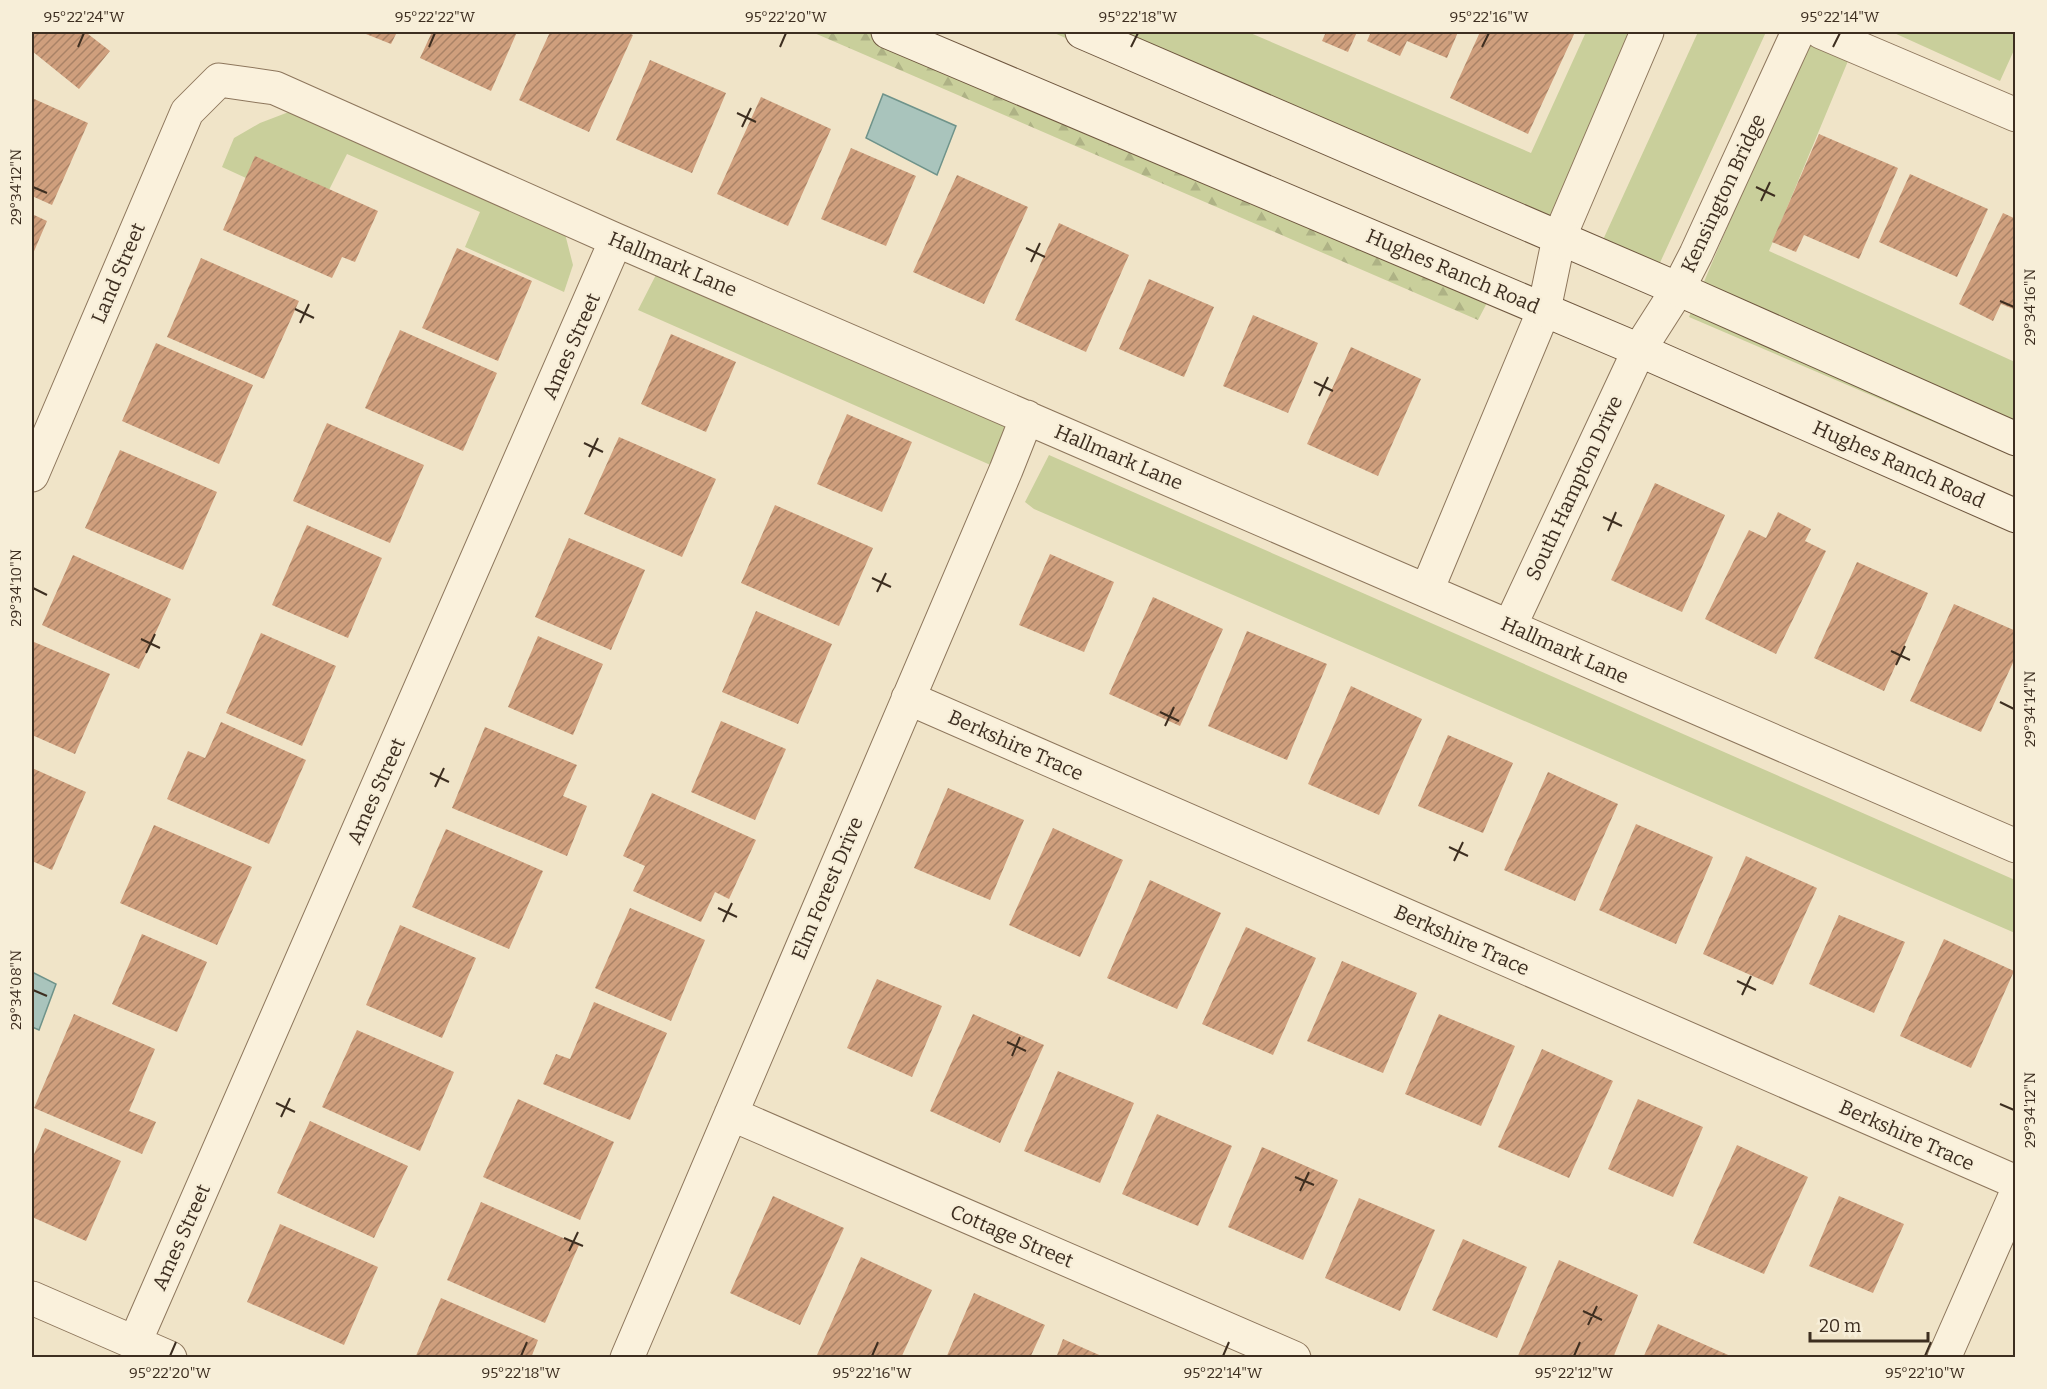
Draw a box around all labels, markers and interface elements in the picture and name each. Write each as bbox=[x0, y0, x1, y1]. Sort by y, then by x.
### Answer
text: 95°22'24"W bbox=[43, 8, 125, 26]
text: 95°22'22"W bbox=[395, 8, 476, 26]
text: 95°22'20"W bbox=[745, 8, 828, 26]
text: 95°22'18"W bbox=[1099, 8, 1178, 26]
text: 95°22'16"W bbox=[1449, 8, 1529, 26]
text: 95°22'14"W bbox=[1801, 8, 1880, 26]
street label: Kensington Bridge bbox=[1676, 110, 1770, 276]
text: 29°34'12"N bbox=[7, 149, 25, 225]
street label: Land Street bbox=[86, 219, 150, 327]
street label: Hughes Ranch Road bbox=[1363, 224, 1543, 318]
street label: Hallmark Lane bbox=[605, 226, 741, 302]
text: 29°34'16"N bbox=[2021, 269, 2039, 345]
street label: Ames Street bbox=[537, 289, 605, 403]
street label: South Hampton Drive bbox=[1521, 392, 1627, 584]
street label: Hughes Ranch Road bbox=[1809, 415, 1989, 513]
street label: Hallmark Lane bbox=[1051, 419, 1187, 495]
text: 29°34'10"N bbox=[7, 549, 25, 627]
street label: Hallmark Lane bbox=[1497, 611, 1633, 689]
text: 29°34'14"N bbox=[2021, 671, 2039, 747]
street label: Berkshire Trace bbox=[945, 704, 1087, 786]
street label: Ames Street bbox=[342, 734, 410, 848]
street label: Elm Forest Drive bbox=[786, 813, 868, 963]
street label: Berkshire Trace bbox=[1391, 899, 1533, 981]
text: 29°34'08"N bbox=[7, 950, 25, 1030]
text: 29°34'12"N bbox=[2021, 1072, 2039, 1148]
street label: Berkshire Trace bbox=[1836, 1094, 1978, 1176]
street label: Ames Street bbox=[147, 1180, 215, 1294]
street label: Cottage Street bbox=[947, 1199, 1077, 1273]
scale bar bbox=[1810, 1305, 1928, 1343]
text: 20 m bbox=[1819, 1315, 1861, 1337]
text: 95°22'20"W bbox=[129, 1364, 212, 1382]
text: 95°22'18"W bbox=[482, 1364, 561, 1382]
text: 95°22'16"W bbox=[832, 1364, 912, 1382]
text: 95°22'14"W bbox=[1184, 1364, 1263, 1382]
text: 95°22'12"W bbox=[1535, 1364, 1614, 1382]
text: 95°22'10"W bbox=[1885, 1364, 1966, 1382]

